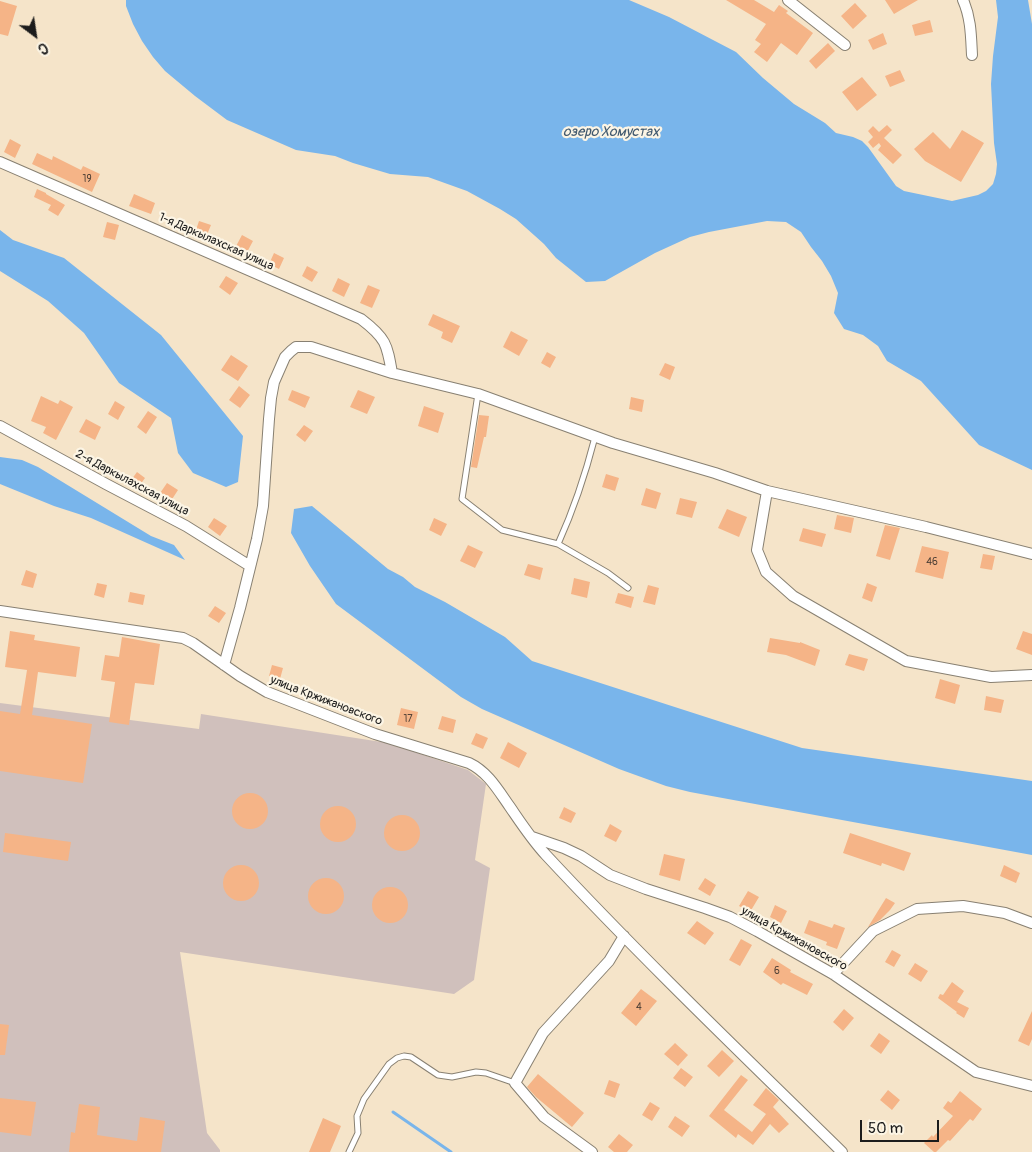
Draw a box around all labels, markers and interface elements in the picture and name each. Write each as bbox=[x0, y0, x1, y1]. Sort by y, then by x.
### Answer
north arrow bbox=[10, 10, 60, 60]
text: С bbox=[35, 39, 51, 58]
water label: озеро Хомустах bbox=[563, 124, 659, 140]
house number: 19 bbox=[82, 173, 92, 185]
street label: 1-я Даркылахская улица bbox=[156, 210, 276, 274]
street label: 2-я Даркылахская улица bbox=[73, 447, 191, 519]
house number: 46 bbox=[926, 556, 938, 568]
street label: улица Кржижановского bbox=[268, 673, 384, 729]
house number: 17 bbox=[403, 713, 413, 725]
street label: улица Кржижановского bbox=[738, 904, 850, 974]
house number: 6 bbox=[774, 965, 780, 977]
house number: 4 bbox=[636, 1001, 642, 1013]
scale bar bbox=[862, 1110, 941, 1142]
text: 50 m bbox=[868, 1119, 903, 1138]

